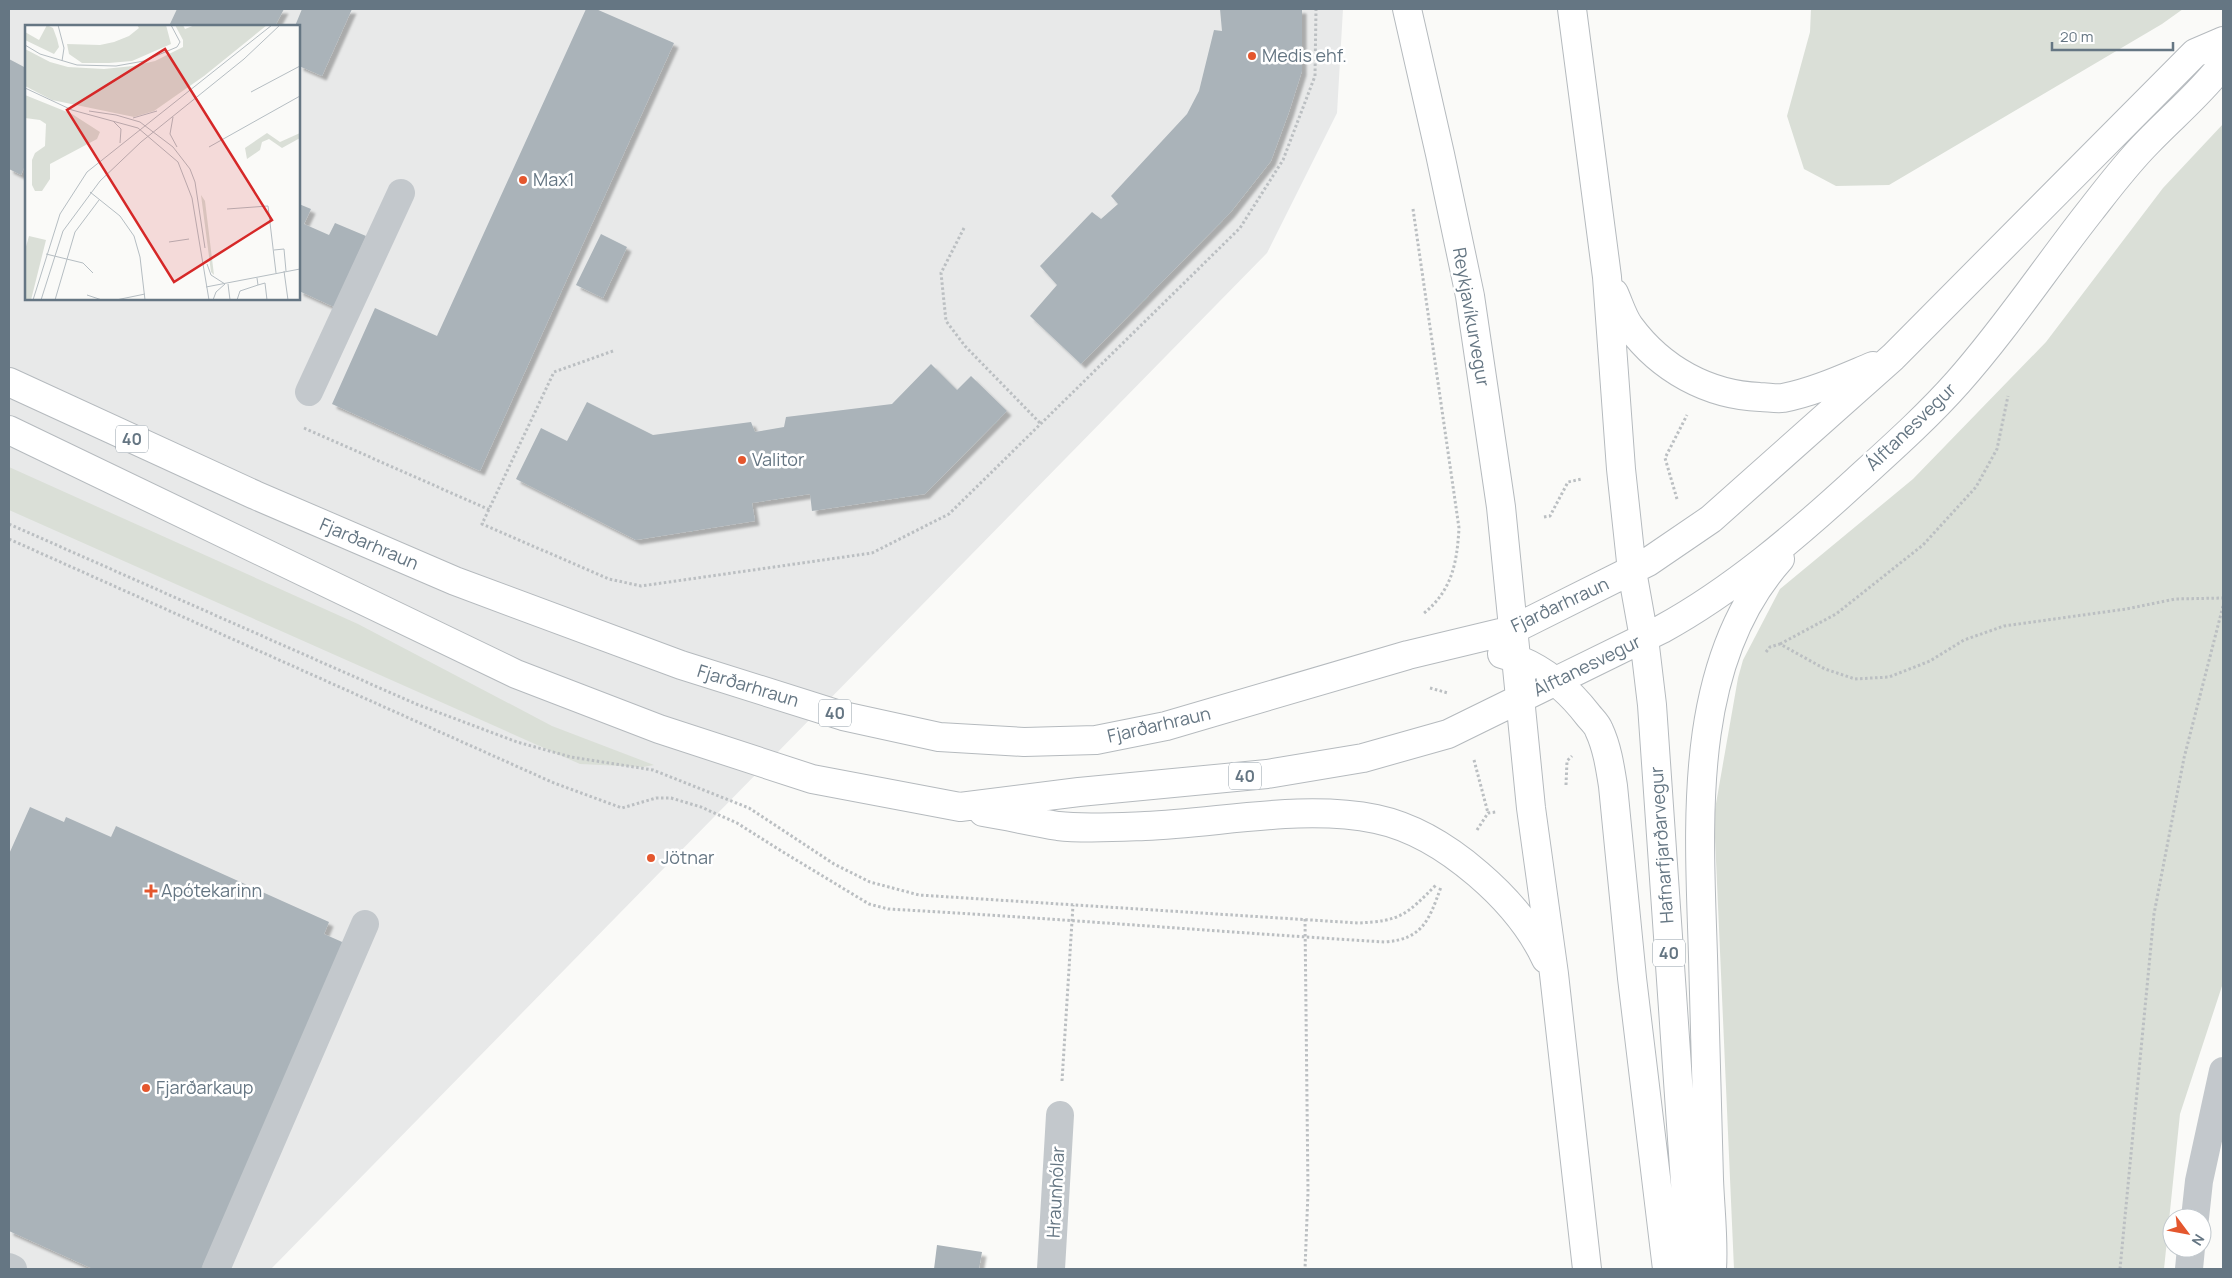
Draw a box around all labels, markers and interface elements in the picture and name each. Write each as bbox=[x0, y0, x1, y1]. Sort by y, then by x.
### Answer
scale bar bbox=[2052, 20, 2173, 52]
inset map bbox=[25, 25, 300, 300]
text: 20 m bbox=[2060, 26, 2093, 47]
place label: Medis ehf. bbox=[1262, 43, 1347, 67]
marker: Medis ehf. bbox=[1246, 50, 1258, 62]
place label: Max1 bbox=[533, 167, 575, 191]
marker: Max1 bbox=[517, 174, 529, 186]
street label: Reykjavíkurvegur bbox=[1448, 245, 1496, 389]
street label: Álftanesvegur bbox=[1860, 377, 1961, 475]
road number: 40 bbox=[116, 426, 148, 452]
place label: Valitor bbox=[752, 447, 805, 471]
marker: Valitor bbox=[736, 454, 748, 466]
street label: Fjarðarhraun bbox=[316, 511, 423, 575]
street label: Fjarðarhraun bbox=[1507, 571, 1612, 637]
street label: Álftanesvegur bbox=[1529, 629, 1645, 701]
street label: Fjarðarhraun bbox=[694, 658, 802, 712]
road number: 40 bbox=[819, 700, 851, 726]
street label: Fjarðarhraun bbox=[1105, 700, 1213, 748]
road number: 40 bbox=[1229, 762, 1261, 789]
street label: Hafnarfjarðarvegur bbox=[1644, 765, 1678, 924]
place label: Jötnar bbox=[661, 845, 715, 869]
marker: Jötnar bbox=[645, 852, 657, 864]
place label: Apótekarinn bbox=[161, 878, 262, 902]
marker: Apótekarinn bbox=[145, 885, 157, 897]
road number: 40 bbox=[1653, 940, 1685, 966]
place label: Fjarðarkaup bbox=[156, 1075, 253, 1099]
marker: Fjarðarkaup bbox=[140, 1082, 152, 1094]
street label: Hraunhólar bbox=[1041, 1145, 1069, 1238]
north arrow bbox=[2162, 1208, 2212, 1258]
text: N bbox=[2188, 1231, 2209, 1249]

